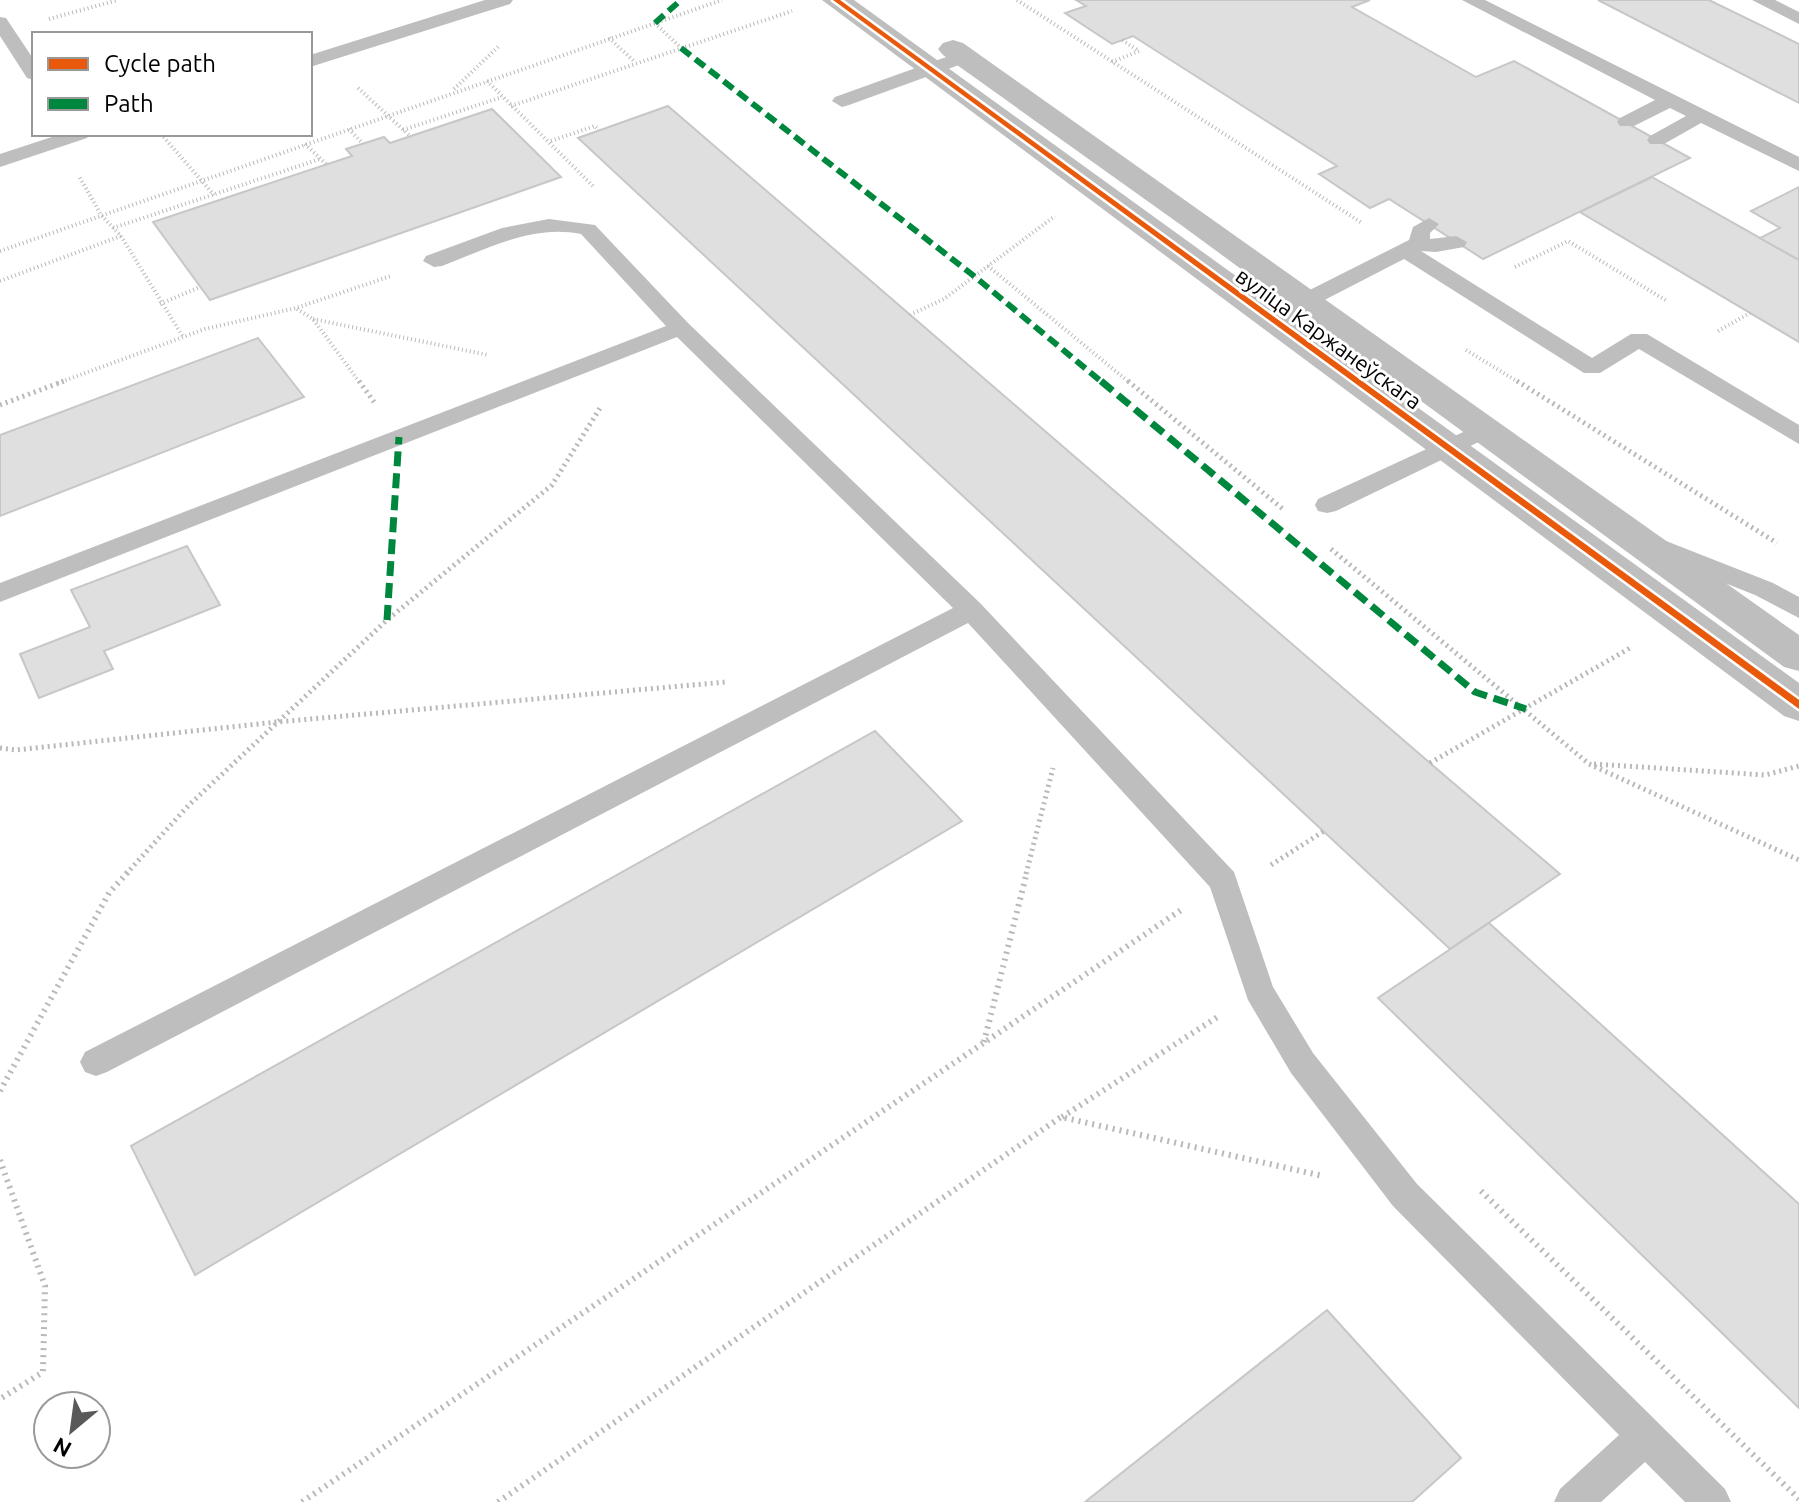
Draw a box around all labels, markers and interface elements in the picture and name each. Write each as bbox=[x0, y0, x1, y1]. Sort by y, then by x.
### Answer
legend bbox=[32, 32, 312, 136]
text: Cycle path bbox=[104, 50, 216, 77]
text: Path bbox=[104, 90, 154, 117]
street label: вуліца Каржанеўскага bbox=[1231, 262, 1427, 414]
north arrow bbox=[32, 1390, 112, 1470]
text: N bbox=[49, 1433, 75, 1463]

